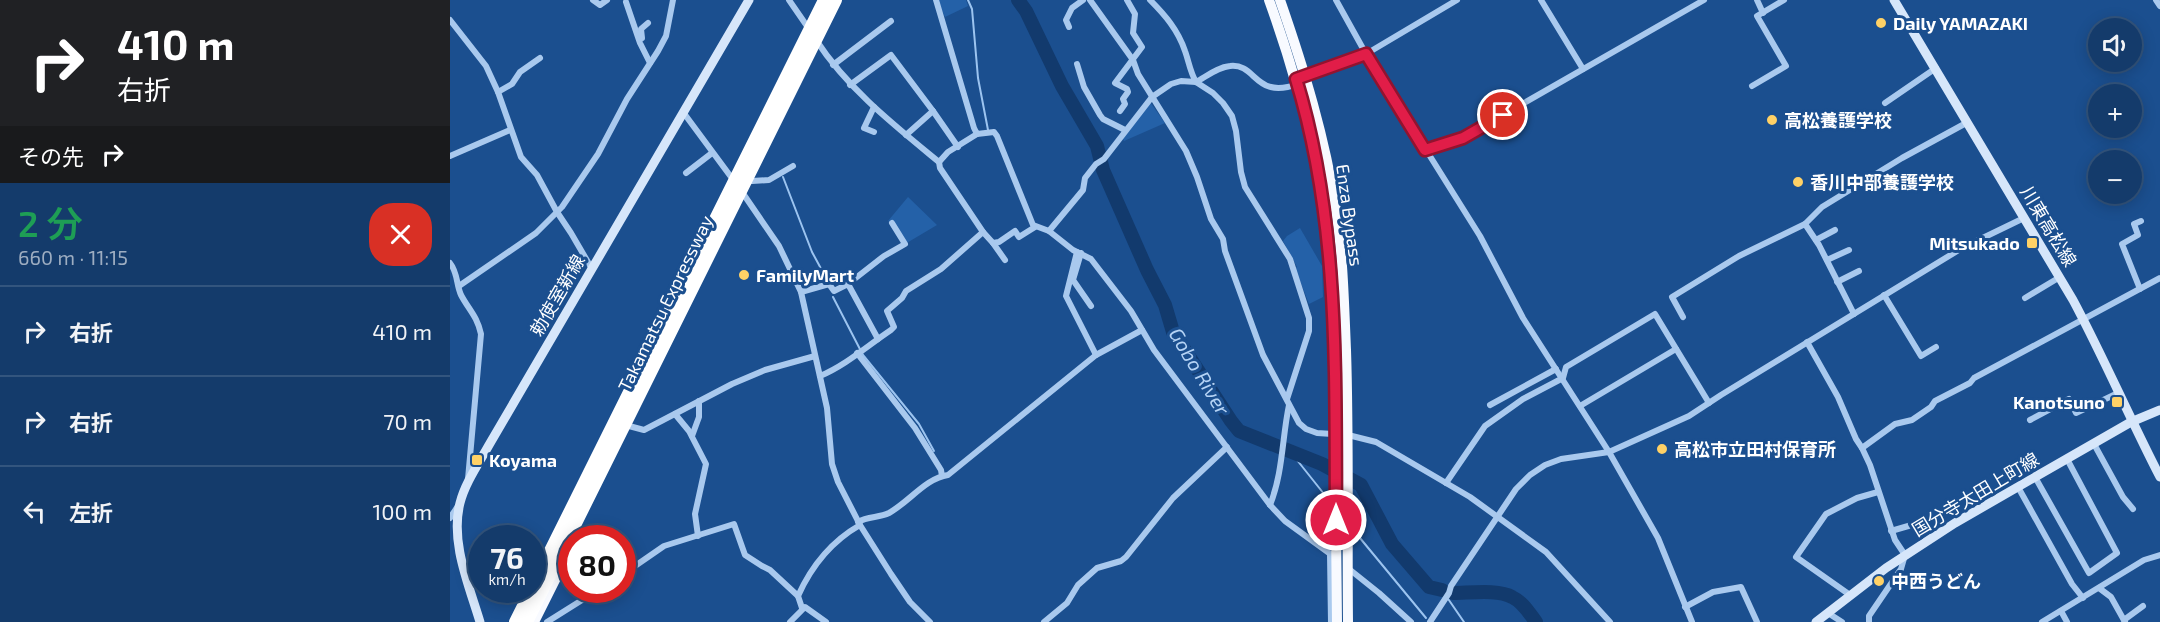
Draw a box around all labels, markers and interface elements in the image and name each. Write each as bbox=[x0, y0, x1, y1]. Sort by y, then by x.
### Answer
place label: Daily YAMAZAKI bbox=[1893, 12, 2028, 34]
marker: Daily YAMAZAKI bbox=[1874, 16, 1888, 30]
text: 410 m bbox=[117, 18, 234, 68]
map controls bbox=[2088, 18, 2142, 204]
button: sound bbox=[2088, 18, 2142, 72]
icon: right bbox=[18, 24, 96, 102]
text: 右折 bbox=[117, 73, 171, 105]
button: + bbox=[2088, 84, 2142, 138]
pin bbox=[1477, 89, 1528, 140]
icon: arrive bbox=[1486, 98, 1519, 131]
place label: 高松養護学校 bbox=[1784, 109, 1892, 131]
marker: 高松養護学校 bbox=[1765, 113, 1779, 127]
icon: right bbox=[96, 138, 129, 171]
text: その先 bbox=[18, 143, 84, 169]
button: − bbox=[2088, 150, 2142, 204]
street label: Enza Bypass bbox=[1332, 163, 1368, 267]
place label: 香川中部養護学校 bbox=[1810, 171, 1954, 193]
marker: 香川中部養護学校 bbox=[1791, 175, 1805, 189]
street label: 川東高松線 bbox=[2016, 182, 2082, 270]
text: 2 分 bbox=[18, 201, 83, 244]
button: close bbox=[369, 203, 432, 266]
street label: Takamatsu Expressway bbox=[613, 211, 717, 394]
place label: Mitsukado bbox=[1929, 232, 2020, 254]
marker: Mitsukado bbox=[2025, 236, 2039, 250]
text: 660 m · 11:15 bbox=[18, 245, 128, 269]
street label: 勅使室新線 bbox=[524, 251, 589, 340]
place label: FamilyMart bbox=[756, 264, 855, 286]
marker: FamilyMart bbox=[737, 268, 751, 282]
icon: right bbox=[18, 315, 51, 348]
text: 410 m bbox=[372, 318, 432, 344]
text: 右折 bbox=[69, 319, 113, 345]
water label: Gobo River bbox=[1165, 323, 1236, 420]
place label: Kanotsuno bbox=[2013, 391, 2105, 413]
marker: Kanotsuno bbox=[2110, 395, 2124, 409]
icon: right bbox=[18, 405, 51, 438]
text: 70 m bbox=[383, 408, 432, 434]
text: 右折 bbox=[69, 409, 113, 435]
place label: 高松市立田村保育所 bbox=[1674, 438, 1836, 460]
marker: 高松市立田村保育所 bbox=[1655, 442, 1669, 456]
street label: 国分寺太田上町線 bbox=[1908, 447, 2042, 541]
place label: Koyama bbox=[489, 449, 557, 471]
marker: Koyama bbox=[470, 453, 484, 467]
position arrow bbox=[1304, 488, 1368, 552]
icon: left bbox=[18, 495, 51, 528]
text: 100 m bbox=[373, 498, 432, 524]
text: 左折 bbox=[69, 499, 113, 525]
speed limit sign: 80 bbox=[558, 525, 636, 603]
text: 76 bbox=[490, 539, 524, 575]
text: km/h bbox=[488, 570, 526, 588]
place label: 中西うどん bbox=[1891, 570, 1981, 592]
marker: 中西うどん bbox=[1872, 574, 1886, 588]

